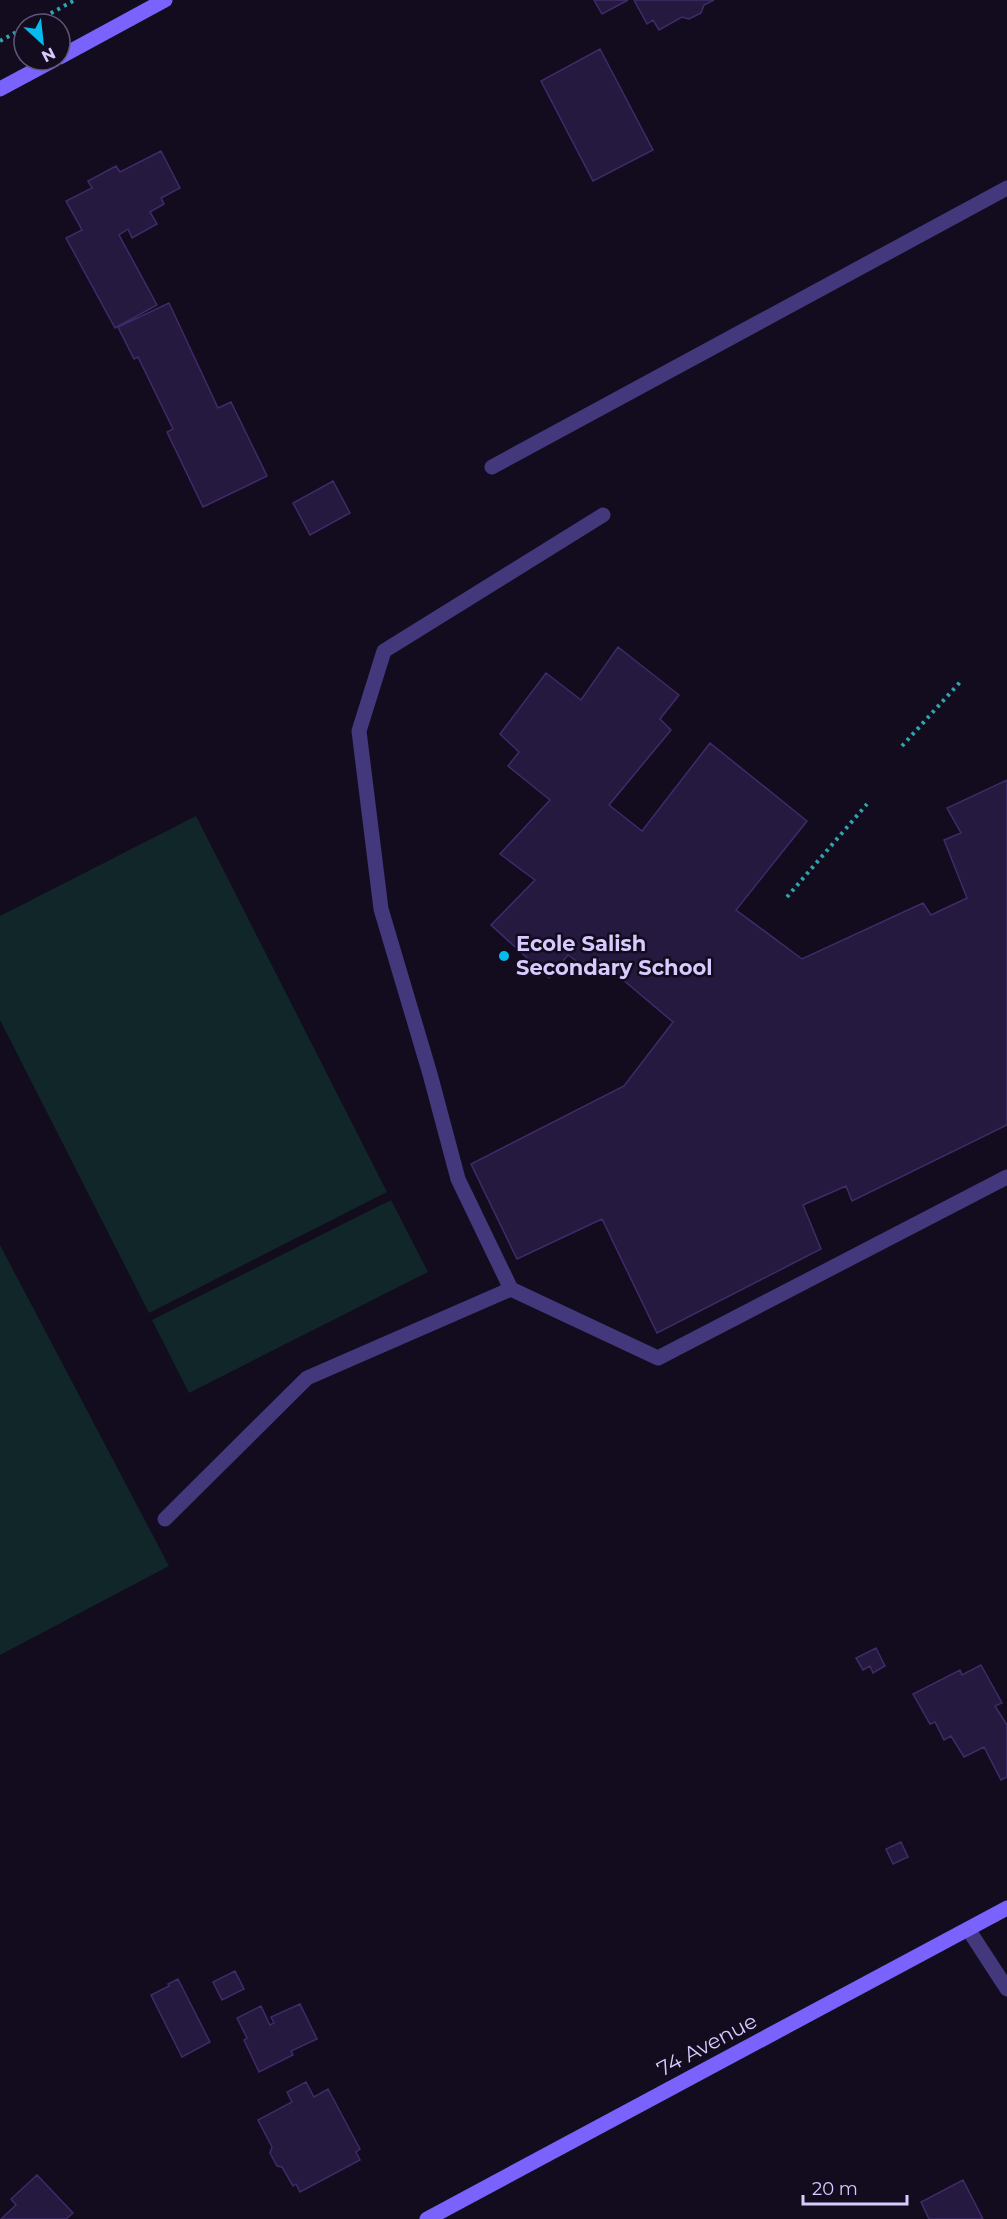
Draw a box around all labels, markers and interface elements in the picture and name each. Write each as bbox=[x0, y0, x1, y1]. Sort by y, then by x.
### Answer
north arrow bbox=[12, 12, 72, 72]
text: N bbox=[39, 44, 59, 66]
place label: Ecole Salish Secondary School bbox=[516, 931, 712, 980]
marker: Ecole Salish Secondary School bbox=[497, 949, 511, 963]
street label: 74 Avenue bbox=[652, 2008, 761, 2081]
scale bar bbox=[803, 2168, 906, 2206]
text: 20 m bbox=[812, 2178, 858, 2200]

